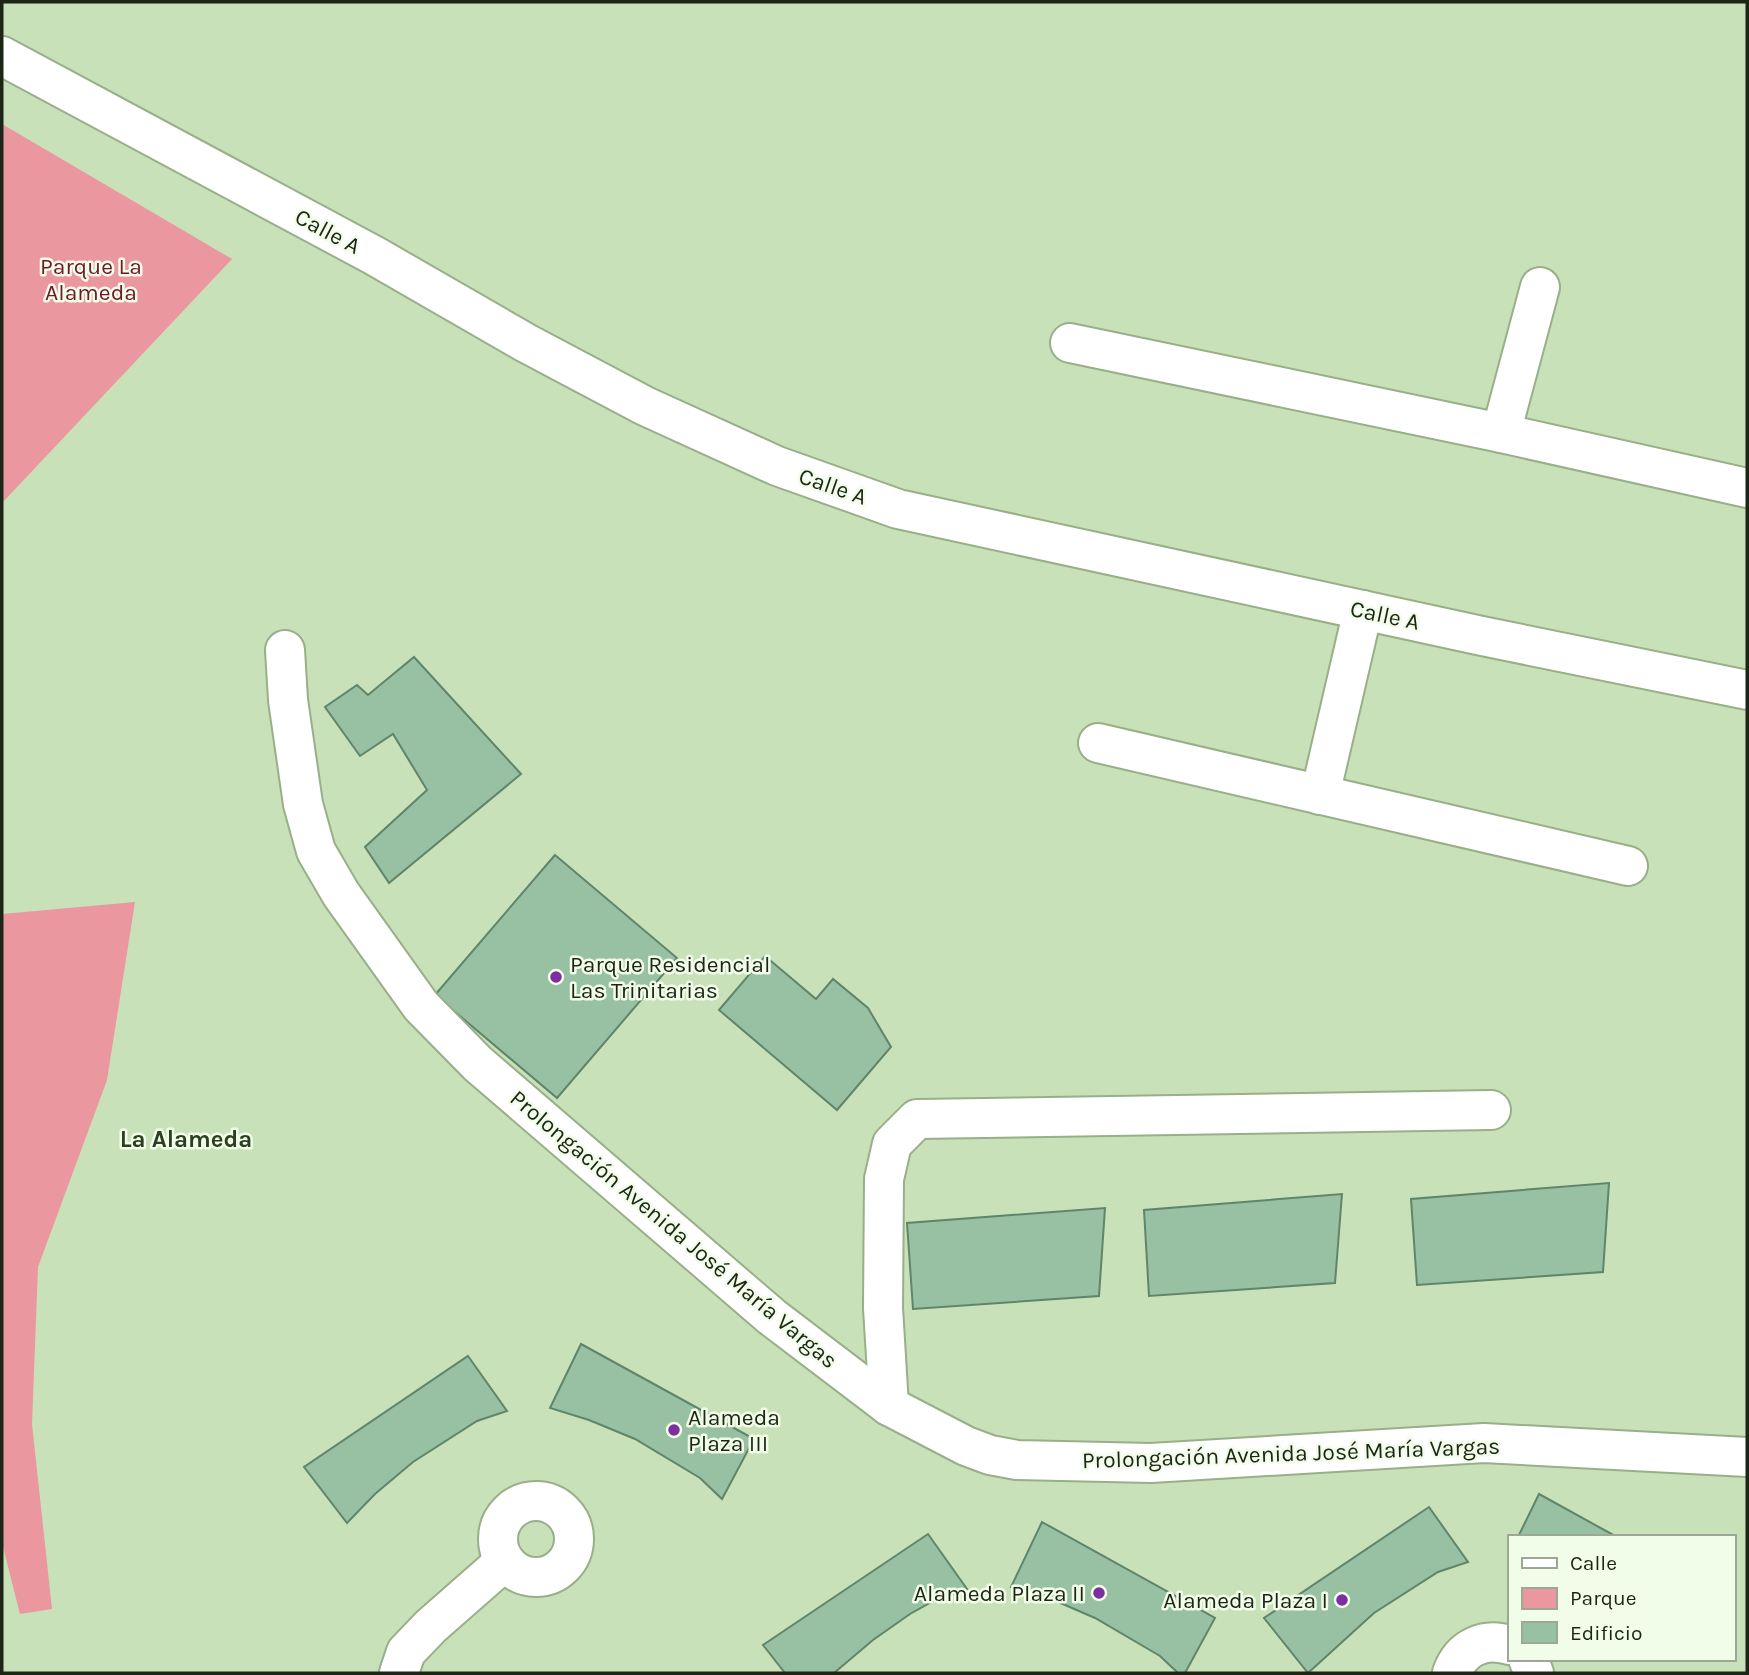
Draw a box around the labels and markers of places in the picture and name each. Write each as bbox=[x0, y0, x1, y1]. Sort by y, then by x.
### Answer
place label: Parque Residencial Las Trinitarias bbox=[570, 951, 770, 1004]
marker: Parque Residencial Las Trinitarias bbox=[548, 969, 564, 985]
place label: Alameda Plaza III bbox=[688, 1404, 780, 1457]
marker: Alameda Plaza III bbox=[666, 1422, 682, 1438]
place label: Alameda Plaza II bbox=[914, 1580, 1085, 1607]
marker: Alameda Plaza II bbox=[1091, 1585, 1107, 1601]
place label: Alameda Plaza I bbox=[1163, 1587, 1328, 1614]
marker: Alameda Plaza I bbox=[1334, 1592, 1350, 1608]

